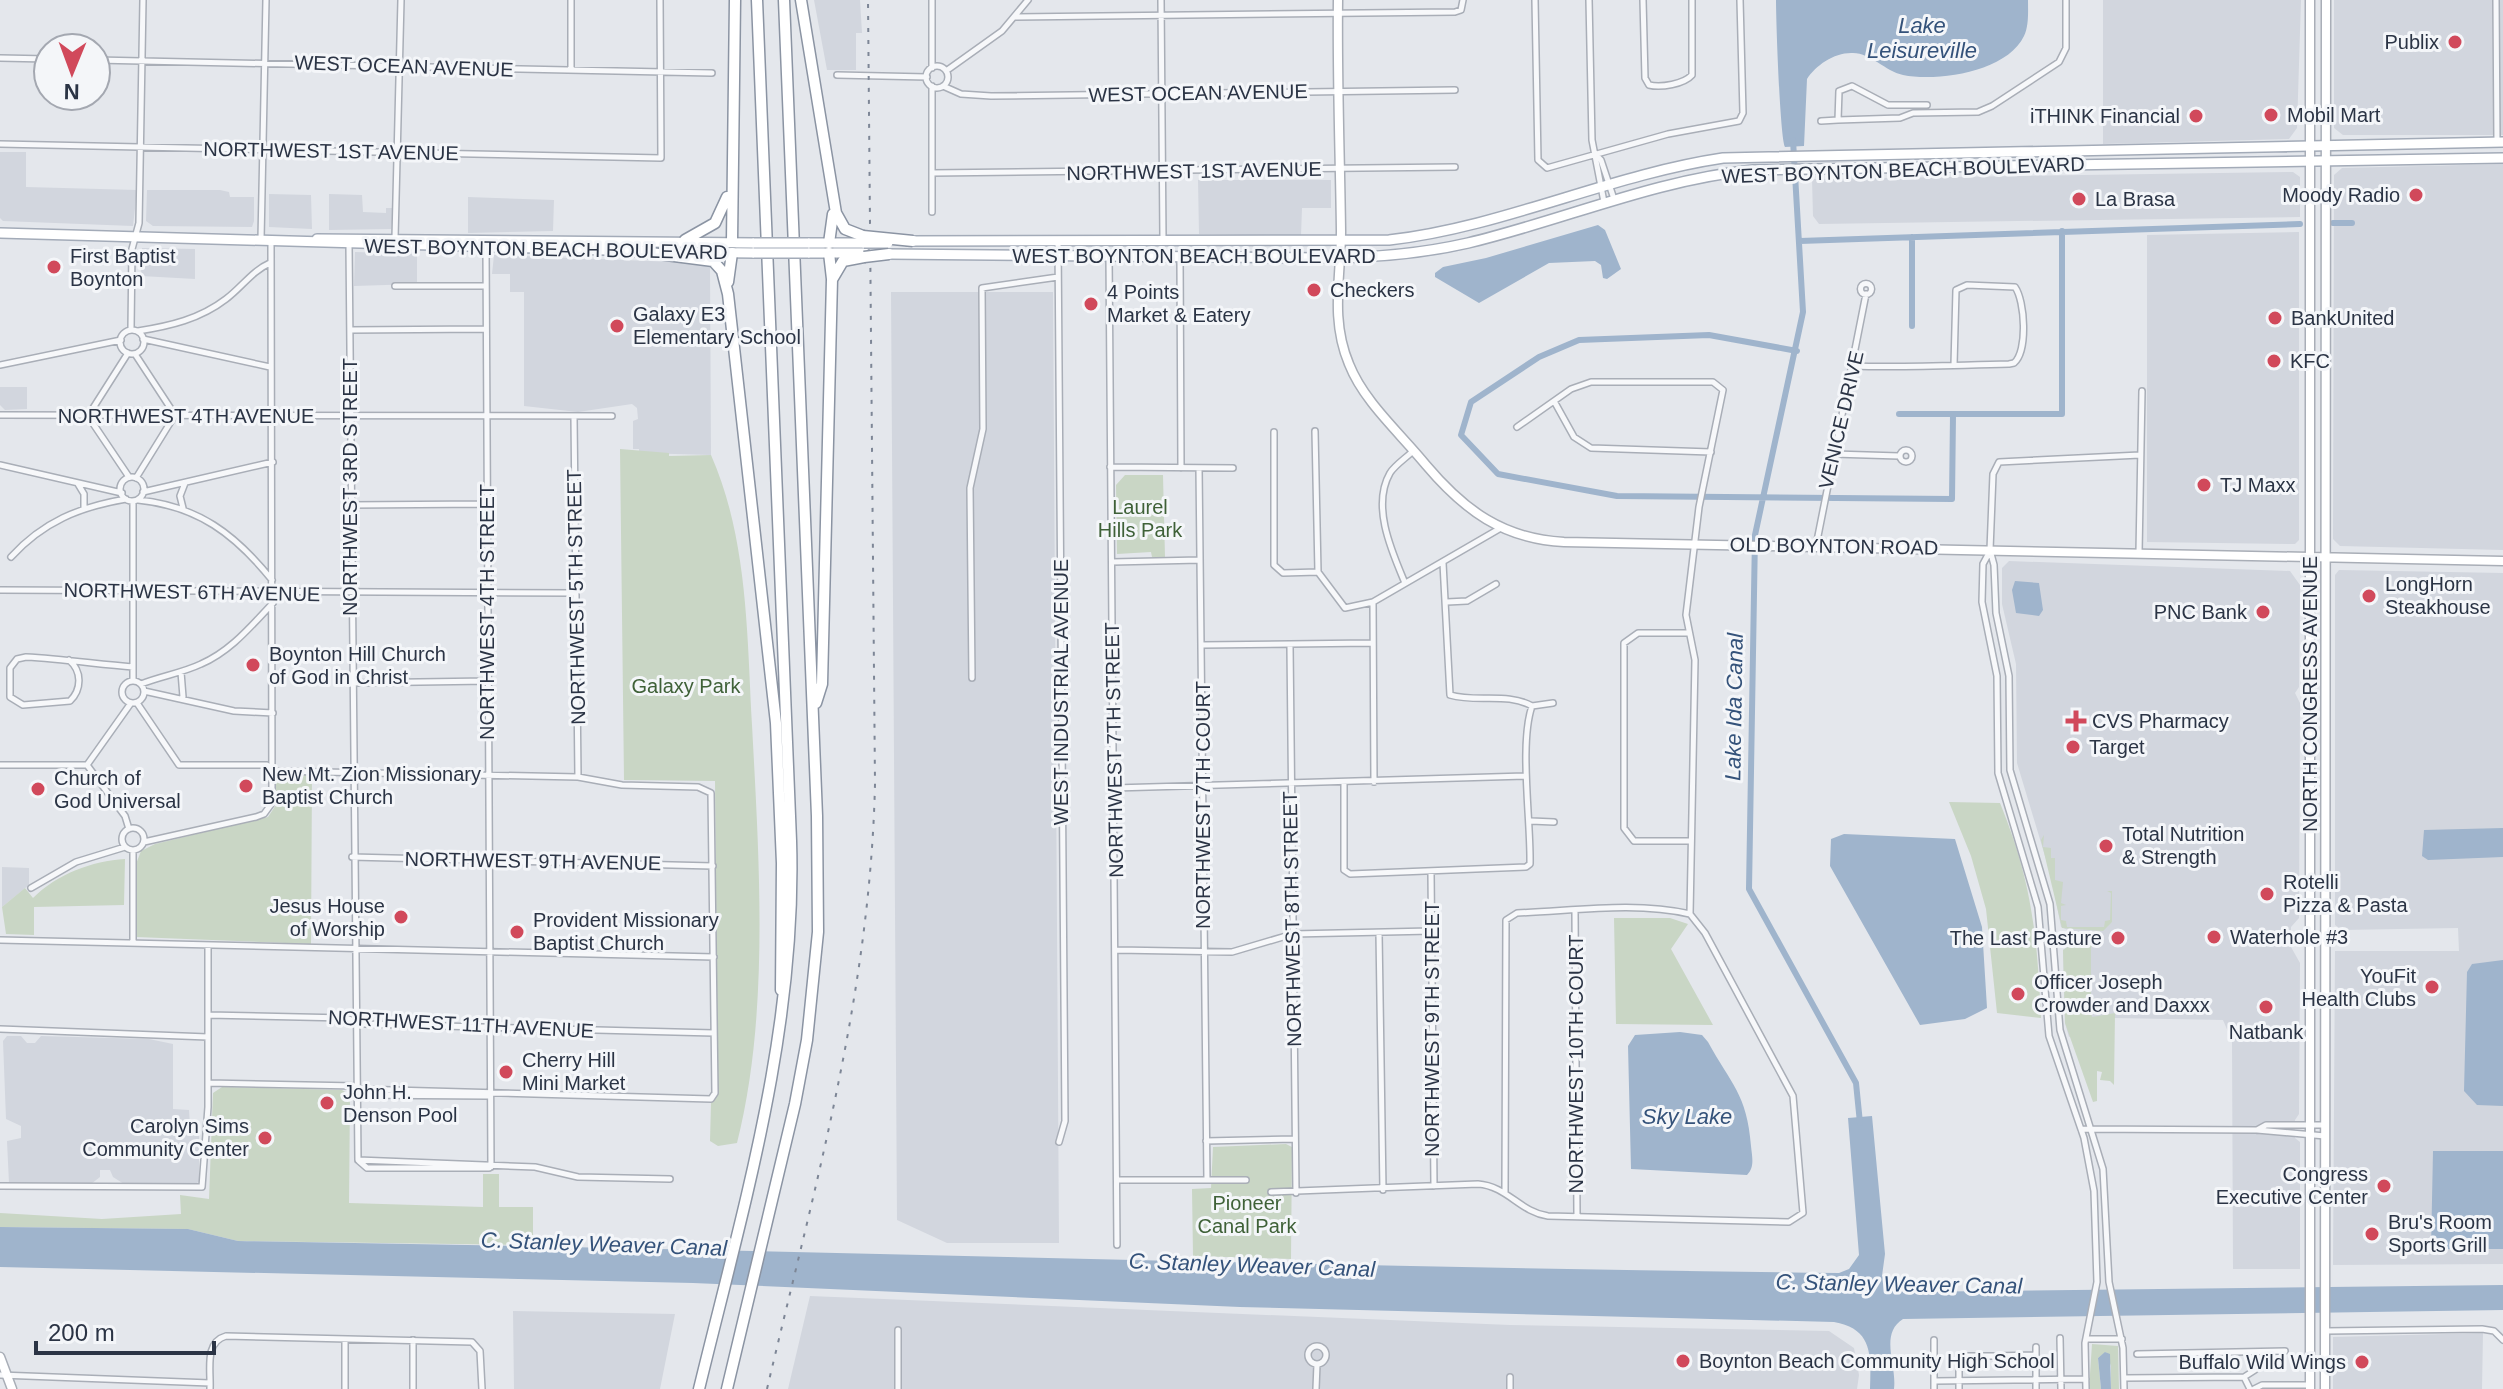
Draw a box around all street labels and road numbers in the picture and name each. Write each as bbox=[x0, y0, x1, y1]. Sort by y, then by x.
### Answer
street label: WEST OCEAN AVENUE bbox=[294, 51, 514, 81]
street label: WEST OCEAN AVENUE bbox=[1088, 80, 1308, 106]
street label: NORTHWEST 1ST AVENUE bbox=[203, 138, 459, 164]
street label: WEST BOYNTON BEACH BOULEVARD bbox=[1721, 153, 2085, 187]
street label: NORTHWEST 1ST AVENUE bbox=[1066, 158, 1322, 184]
street label: WEST BOYNTON BEACH BOULEVARD bbox=[364, 235, 728, 263]
street label: WEST BOYNTON BEACH BOULEVARD bbox=[1012, 245, 1376, 267]
street label: VENICE DRIVE bbox=[1814, 349, 1868, 491]
street label: NORTHWEST 3RD STREET bbox=[339, 358, 361, 616]
street label: NORTHWEST 4TH AVENUE bbox=[58, 405, 314, 427]
street label: NORTHWEST 5TH STREET bbox=[563, 469, 589, 725]
street label: NORTHWEST 4TH STREET bbox=[476, 484, 498, 740]
street label: OLD BOYNTON ROAD bbox=[1730, 533, 1938, 559]
street label: NORTH CONGRESS AVENUE bbox=[2299, 556, 2321, 832]
street label: WEST INDUSTRIAL AVENUE bbox=[1050, 559, 1072, 825]
street label: NORTHWEST 6TH AVENUE bbox=[63, 579, 321, 605]
street label: NORTHWEST 7TH STREET bbox=[1101, 622, 1127, 878]
street label: NORTHWEST 7TH COURT bbox=[1192, 681, 1214, 929]
street label: NORTHWEST 8TH STREET bbox=[1279, 791, 1305, 1047]
street label: NORTHWEST 9TH AVENUE bbox=[404, 848, 662, 874]
street label: NORTHWEST 9TH STREET bbox=[1421, 901, 1443, 1157]
street label: NORTHWEST 10TH COURT bbox=[1565, 935, 1587, 1193]
street label: NORTHWEST 11TH AVENUE bbox=[327, 1006, 595, 1042]

